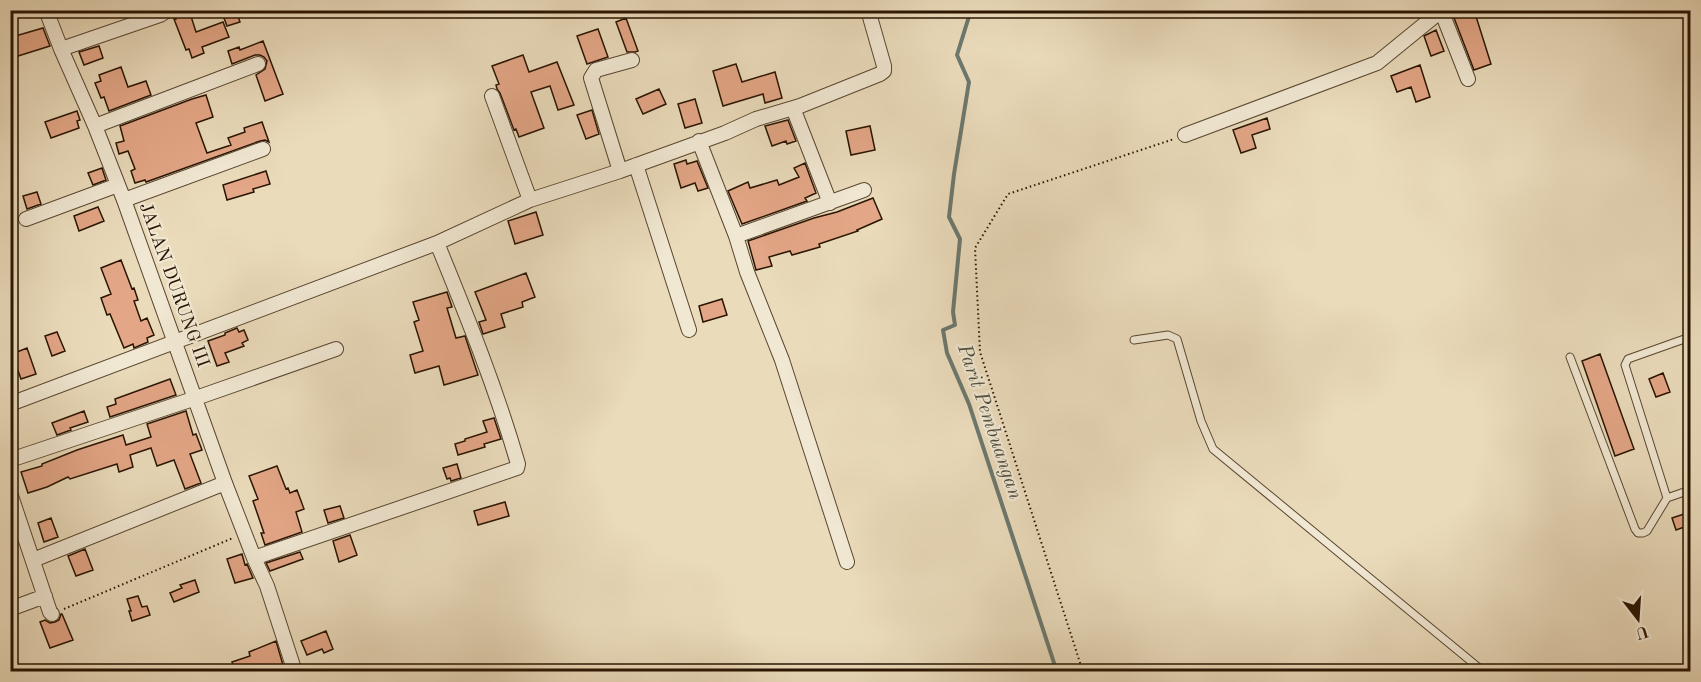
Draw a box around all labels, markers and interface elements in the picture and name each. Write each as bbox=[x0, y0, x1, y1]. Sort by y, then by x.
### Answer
street label: JALAN DURUNG III bbox=[136, 200, 212, 370]
water label: Parit Pembuangan bbox=[953, 341, 1025, 502]
north arrow bbox=[1608, 589, 1668, 649]
text: U bbox=[1633, 622, 1650, 641]

